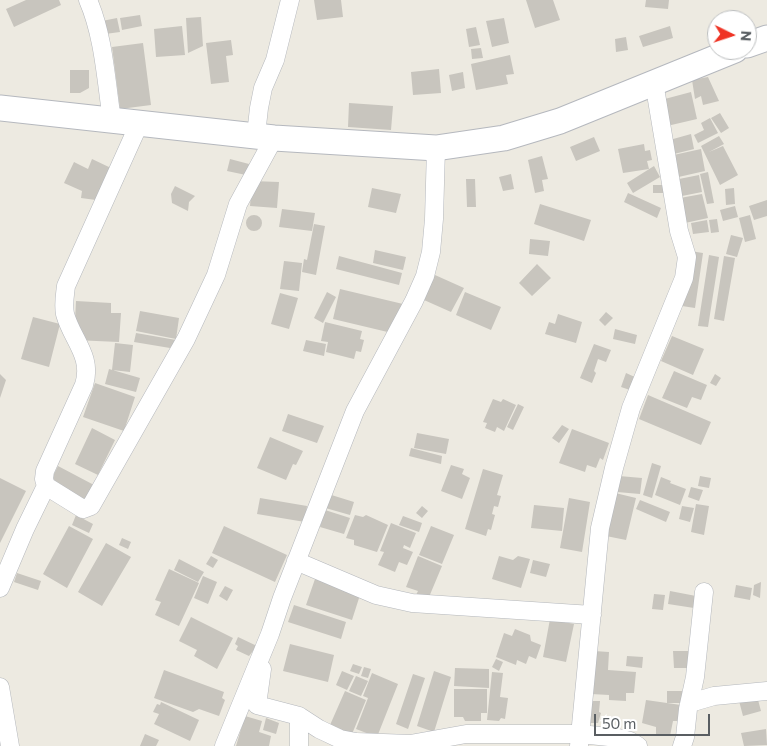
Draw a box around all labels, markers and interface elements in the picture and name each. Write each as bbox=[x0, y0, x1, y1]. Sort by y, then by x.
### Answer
north arrow bbox=[707, 10, 757, 60]
text: N bbox=[738, 30, 755, 42]
scale bar bbox=[597, 704, 713, 736]
text: 50 m bbox=[602, 714, 636, 732]

